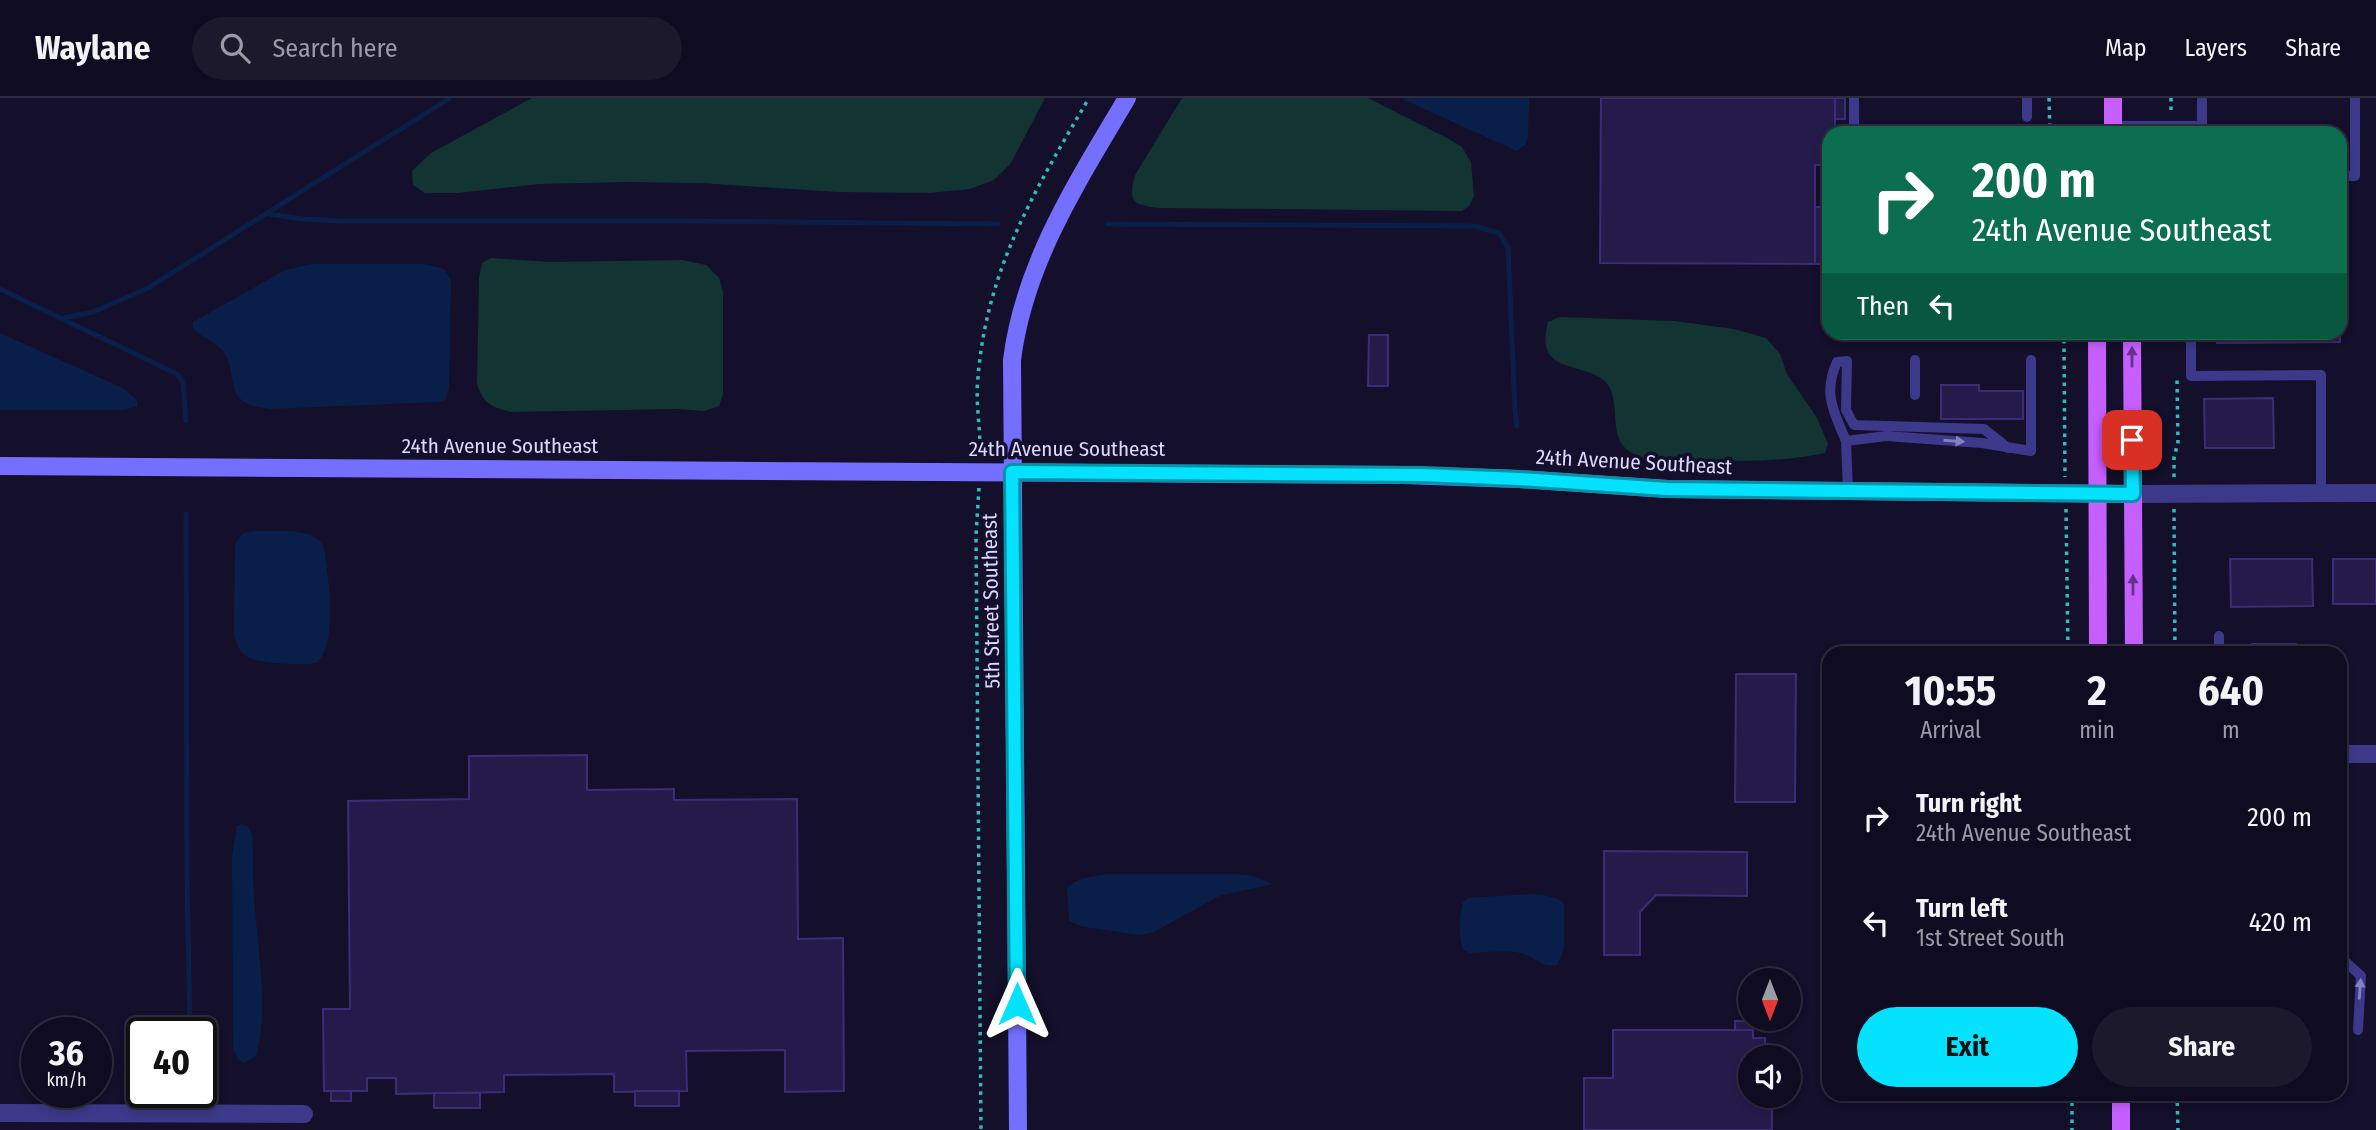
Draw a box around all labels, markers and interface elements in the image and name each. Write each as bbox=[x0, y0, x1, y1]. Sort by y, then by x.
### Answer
search box bbox=[192, 17, 682, 80]
text: Waylane bbox=[35, 28, 150, 68]
icon: search bbox=[216, 29, 254, 67]
text: Search here bbox=[272, 33, 398, 64]
text: Map bbox=[2105, 34, 2147, 62]
text: Layers bbox=[2185, 34, 2247, 62]
text: Share bbox=[2285, 34, 2341, 62]
text: 200 m bbox=[1972, 151, 2096, 210]
icon: right bbox=[1857, 154, 1948, 245]
text: 24th Avenue Southeast bbox=[1972, 211, 2271, 249]
icon: left bbox=[1923, 287, 1961, 325]
text: Then bbox=[1857, 291, 1909, 322]
one-way arrow bbox=[2126, 346, 2138, 368]
pin bbox=[2102, 410, 2162, 470]
icon: arrive bbox=[2113, 421, 2151, 459]
street label: 24th Avenue Southeast bbox=[402, 433, 598, 459]
one-way arrow bbox=[1943, 435, 1965, 446]
street label: 24th Avenue Southeast bbox=[969, 436, 1165, 462]
street label: 24th Avenue Southeast bbox=[1535, 444, 1733, 480]
street label: 5th Street Southeast bbox=[976, 513, 1006, 689]
one-way arrow bbox=[2127, 573, 2139, 595]
text: 10:55 bbox=[1905, 666, 1996, 716]
text: 2 bbox=[2087, 666, 2107, 716]
text: 640 bbox=[2198, 666, 2264, 716]
text: Arrival bbox=[1920, 716, 1981, 744]
text: min bbox=[2079, 716, 2115, 744]
text: m bbox=[2222, 716, 2240, 744]
text: Turn right bbox=[1916, 788, 2022, 819]
icon: right bbox=[1857, 799, 1895, 837]
text: 200 m bbox=[2247, 802, 2312, 833]
text: 24th Avenue Southeast bbox=[1916, 819, 2131, 847]
text: Turn left bbox=[1916, 893, 2008, 924]
icon: left bbox=[1857, 904, 1895, 942]
text: 420 m bbox=[2249, 907, 2312, 938]
text: 1st Street South bbox=[1916, 924, 2065, 952]
position arrow bbox=[980, 967, 1054, 1041]
north arrow bbox=[1738, 968, 1801, 1031]
map controls bbox=[1738, 968, 1801, 1108]
one-way arrow bbox=[2355, 978, 2366, 1000]
button: Exit bbox=[1857, 1007, 2078, 1087]
button: Share bbox=[2092, 1007, 2312, 1087]
speed limit sign: 40 bbox=[126, 1017, 217, 1108]
text: 36 bbox=[49, 1032, 84, 1074]
button: sound bbox=[1738, 1045, 1801, 1108]
text: km/h bbox=[46, 1069, 87, 1091]

